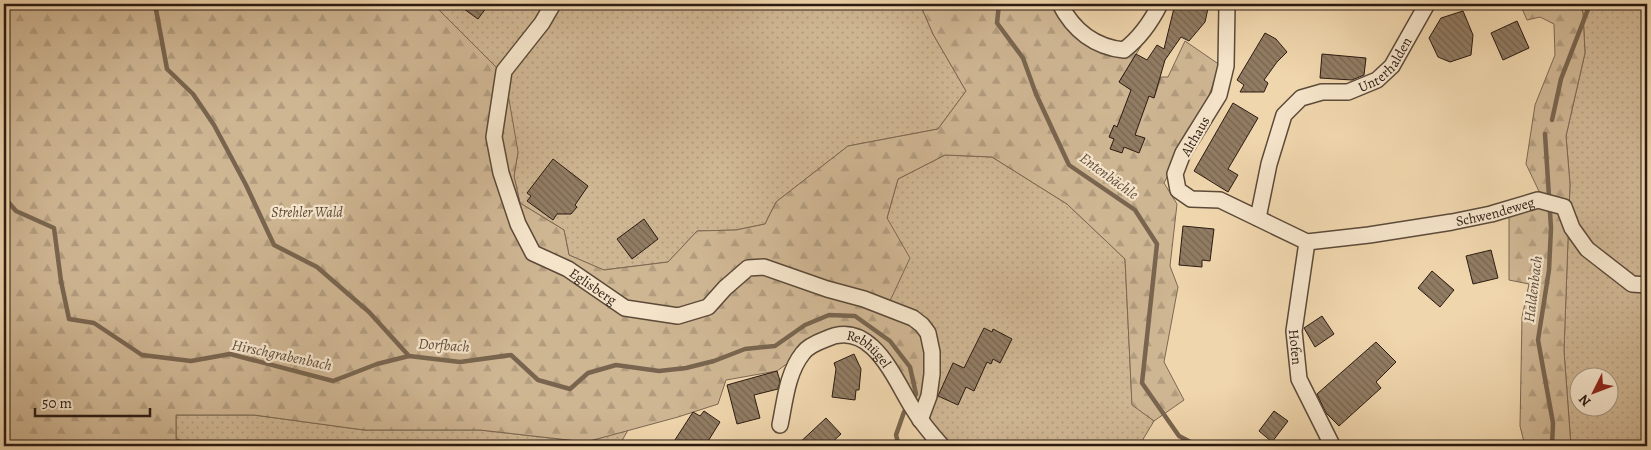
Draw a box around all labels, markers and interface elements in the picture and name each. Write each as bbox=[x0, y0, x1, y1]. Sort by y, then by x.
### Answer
street label: Unterhalden bbox=[1355, 33, 1417, 97]
street label: Althaus bbox=[1176, 113, 1214, 161]
water label: Entenbächle bbox=[1076, 148, 1143, 204]
street label: Schwendeweg bbox=[1454, 193, 1537, 231]
park label: Strehler Wald bbox=[271, 203, 343, 222]
water label: Haldenbach bbox=[1519, 254, 1547, 324]
street label: Eglisberg bbox=[565, 264, 620, 310]
street label: Rebhügel bbox=[845, 326, 896, 372]
street label: Hofen bbox=[1284, 328, 1306, 366]
water label: Dorfbach bbox=[418, 333, 470, 357]
water label: Hirschgrabenbach bbox=[230, 335, 334, 375]
north arrow bbox=[1568, 368, 1618, 418]
scale bar bbox=[35, 385, 150, 417]
text: N bbox=[1574, 390, 1595, 411]
text: 50 m bbox=[42, 393, 72, 413]

